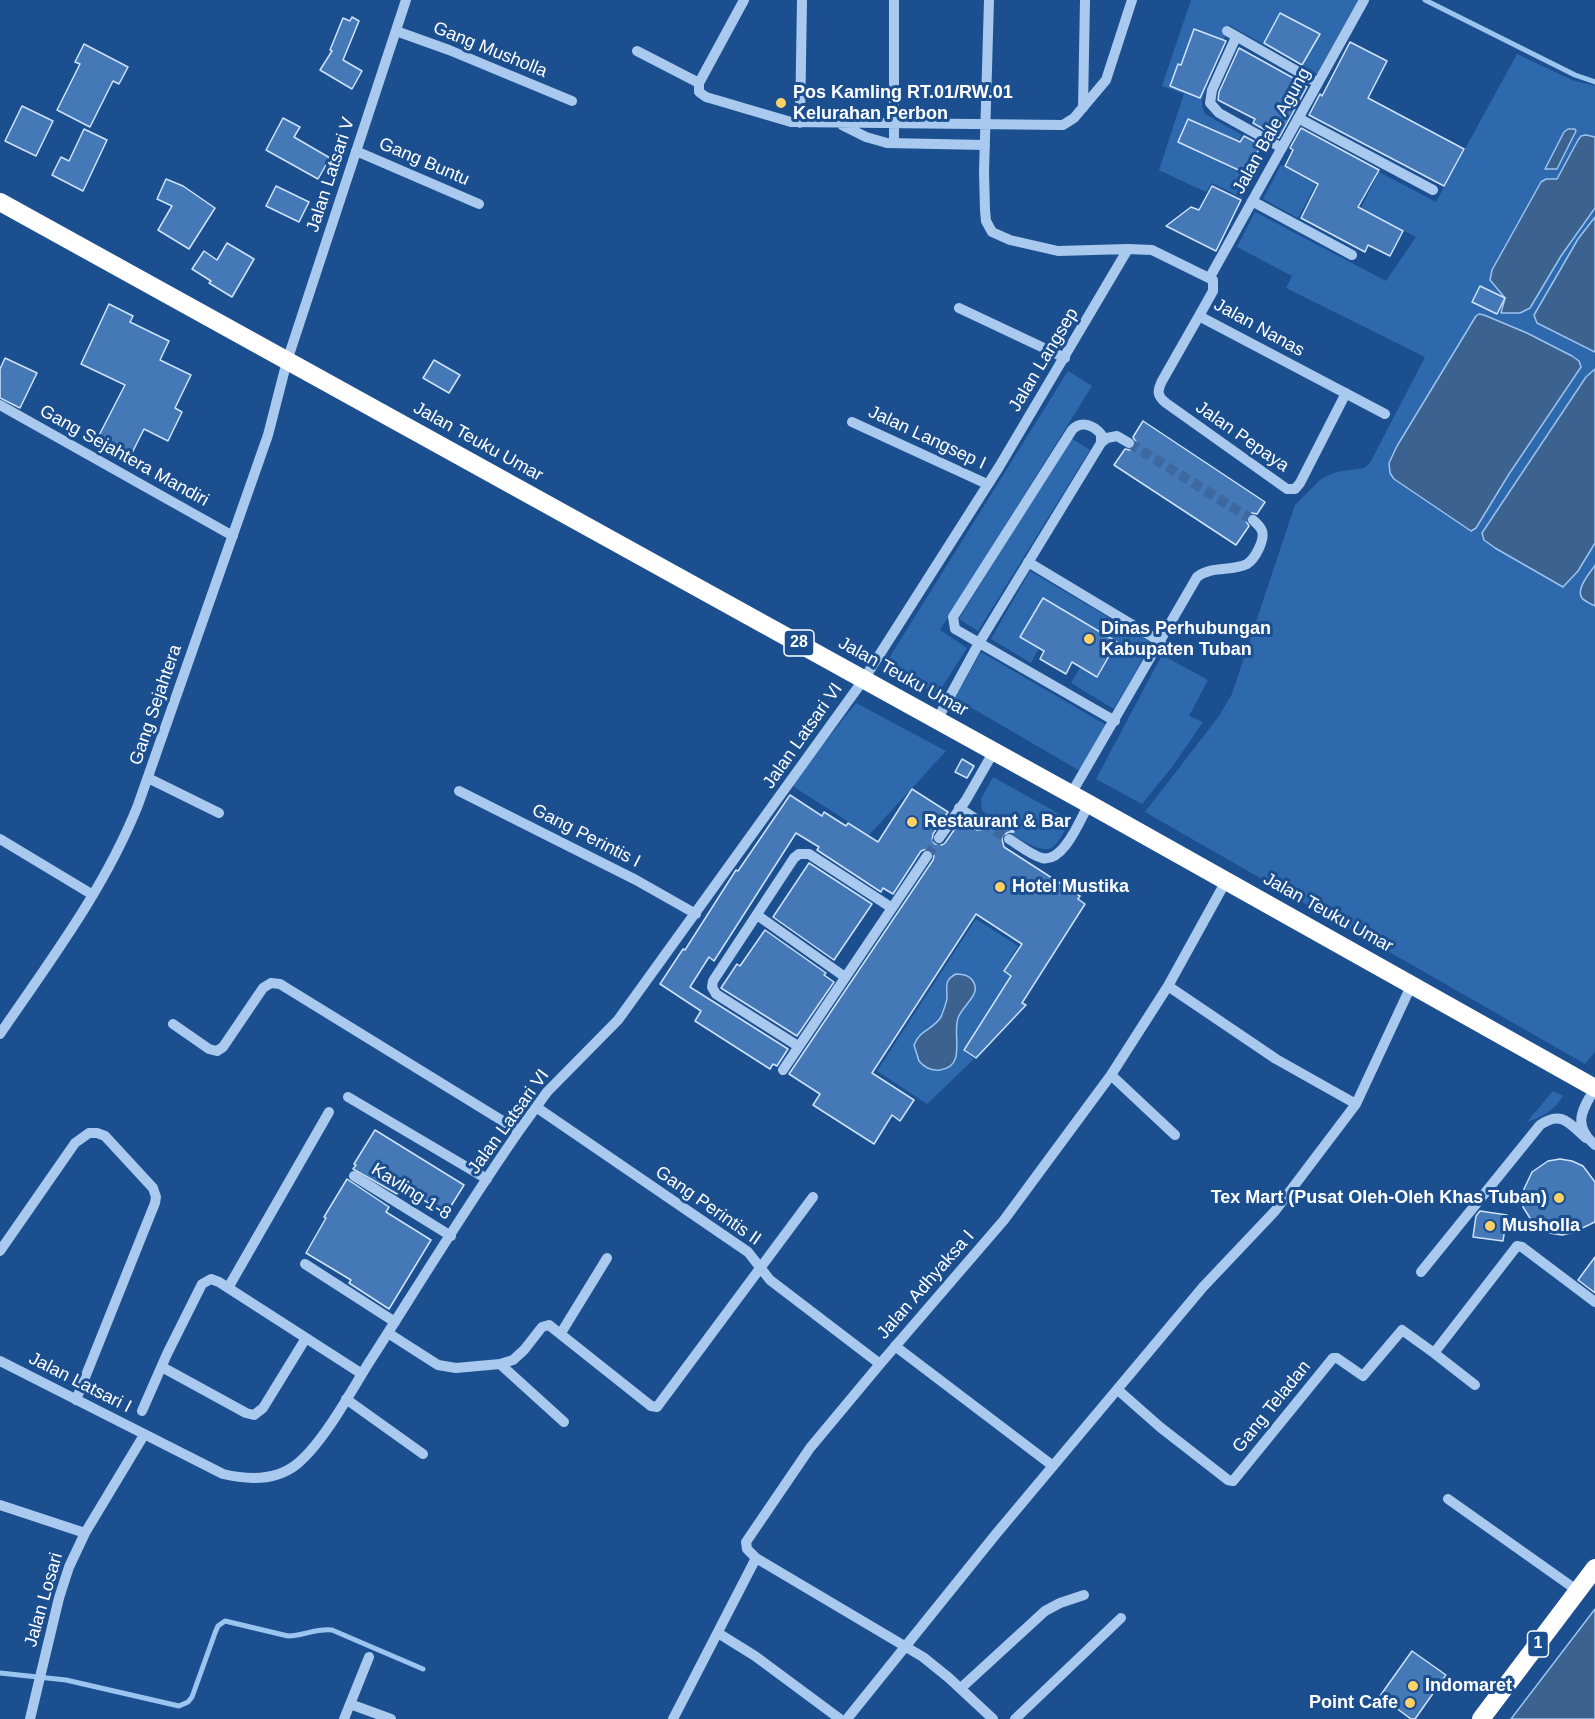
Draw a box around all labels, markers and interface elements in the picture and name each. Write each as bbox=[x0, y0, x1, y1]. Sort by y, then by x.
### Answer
street label: Gang Musholla bbox=[430, 17, 550, 83]
street label: Jalan Bale Agung bbox=[1228, 64, 1316, 198]
place label: Pos Kamling RT.01/RW.01 Kelurahan Perbon bbox=[793, 82, 1013, 124]
marker: Pos Kamling RT.01/RW.01 Kelurahan Perbon bbox=[774, 96, 788, 110]
street label: Jalan Latsari V bbox=[302, 115, 360, 235]
street label: Gang Buntu bbox=[376, 133, 472, 191]
street label: Jalan Nanas bbox=[1210, 294, 1308, 362]
street label: Jalan Langsep bbox=[1005, 304, 1083, 416]
street label: Jalan Teuku Umar bbox=[409, 397, 547, 487]
street label: Jalan Pepaya bbox=[1191, 397, 1293, 477]
street label: Gang Sejahtera Mandiri bbox=[36, 400, 212, 512]
street label: Jalan Langsep I bbox=[865, 401, 989, 475]
place label: Dinas Perhubungan Kabupaten Tuban bbox=[1101, 618, 1271, 660]
road number: 28 bbox=[784, 630, 814, 656]
street label: Jalan Teuku Umar bbox=[834, 632, 972, 722]
marker: Dinas Perhubungan Kabupaten Tuban bbox=[1082, 632, 1096, 646]
street label: Gang Sejahtera bbox=[125, 642, 187, 768]
street label: Jalan Latsari VI bbox=[759, 679, 847, 793]
street label: Gang Perintis I bbox=[528, 799, 644, 873]
place label: Restaurant & Bar bbox=[924, 811, 1071, 833]
marker: Restaurant & Bar bbox=[905, 815, 919, 829]
street label: Jalan Teuku Umar bbox=[1259, 868, 1397, 958]
place label: Hotel Mustika bbox=[1012, 876, 1129, 898]
marker: Hotel Mustika bbox=[993, 880, 1007, 894]
street label: Jalan Latsari VI bbox=[464, 1065, 554, 1179]
street label: Kavling 1-8 bbox=[367, 1159, 455, 1225]
street label: Gang Perintis II bbox=[651, 1162, 765, 1250]
place label: Tex Mart (Pusat Oleh-Oleh Khas Tuban) bbox=[1211, 1187, 1547, 1209]
marker: Tex Mart (Pusat Oleh-Oleh Khas Tuban) bbox=[1552, 1191, 1566, 1205]
place label: Musholla bbox=[1502, 1215, 1580, 1237]
marker: Musholla bbox=[1483, 1219, 1497, 1233]
street label: Jalan Adhyaksa I bbox=[873, 1226, 979, 1344]
street label: Jalan Latsari I bbox=[25, 1348, 135, 1418]
street label: Gang Teladan bbox=[1228, 1357, 1316, 1457]
street label: Jalan Losari bbox=[20, 1550, 68, 1650]
road number: 1 bbox=[1528, 1631, 1548, 1657]
place label: Indomaret bbox=[1425, 1675, 1512, 1697]
marker: Indomaret bbox=[1406, 1679, 1420, 1693]
place label: Point Cafe bbox=[1309, 1692, 1398, 1714]
marker: Point Cafe bbox=[1403, 1696, 1417, 1710]

